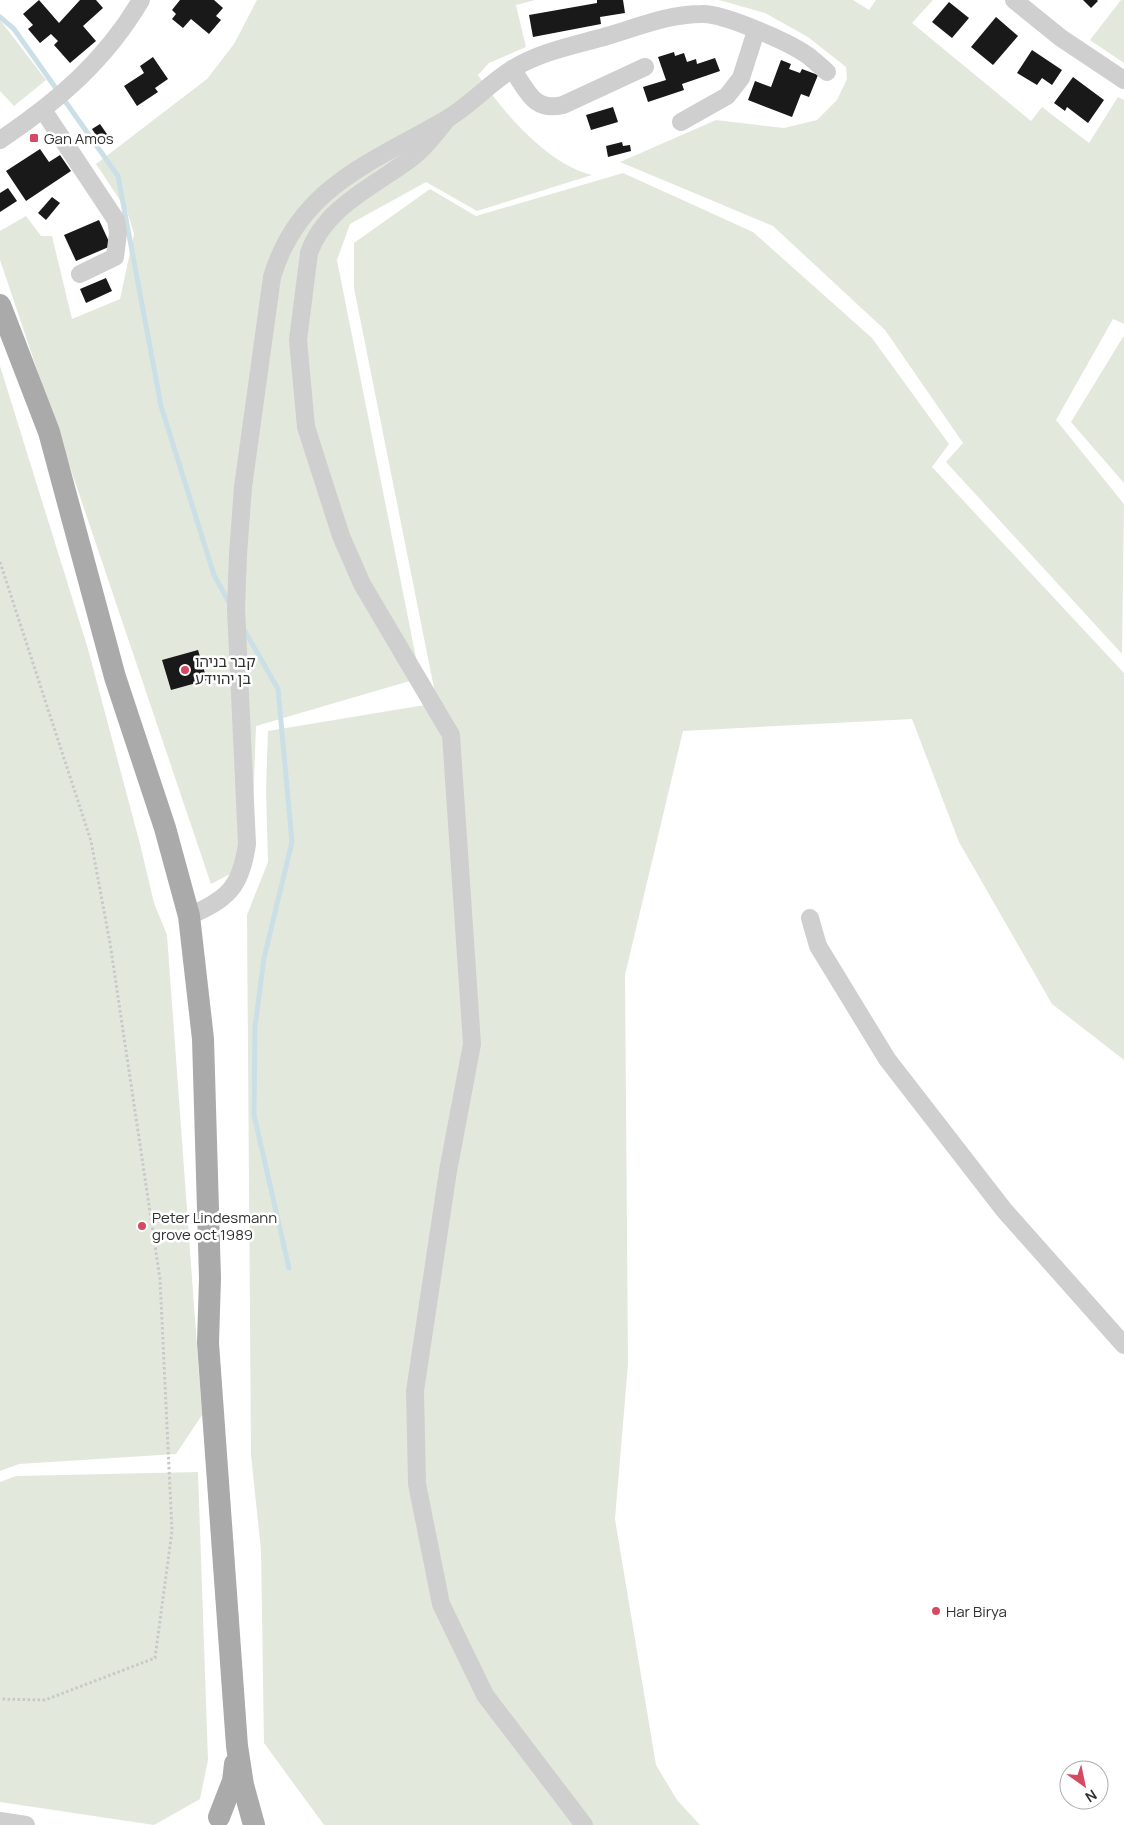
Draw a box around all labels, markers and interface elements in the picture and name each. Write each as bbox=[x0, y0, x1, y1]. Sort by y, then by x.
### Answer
place label: Gan Amos bbox=[44, 128, 114, 149]
marker: Gan Amos bbox=[28, 132, 40, 144]
place label: קבר בניהו בן יהוידע bbox=[195, 651, 256, 689]
marker: קבר בניהו בן יהוידע bbox=[179, 664, 191, 676]
place label: Peter Lindesmann grove oct 1989 bbox=[152, 1207, 277, 1245]
marker: Peter Lindesmann grove oct 1989 bbox=[136, 1220, 148, 1232]
place label: Har Birya bbox=[946, 1601, 1007, 1622]
marker: Har Birya bbox=[930, 1605, 942, 1617]
north arrow bbox=[1059, 1760, 1109, 1810]
text: N bbox=[1082, 1786, 1101, 1807]

